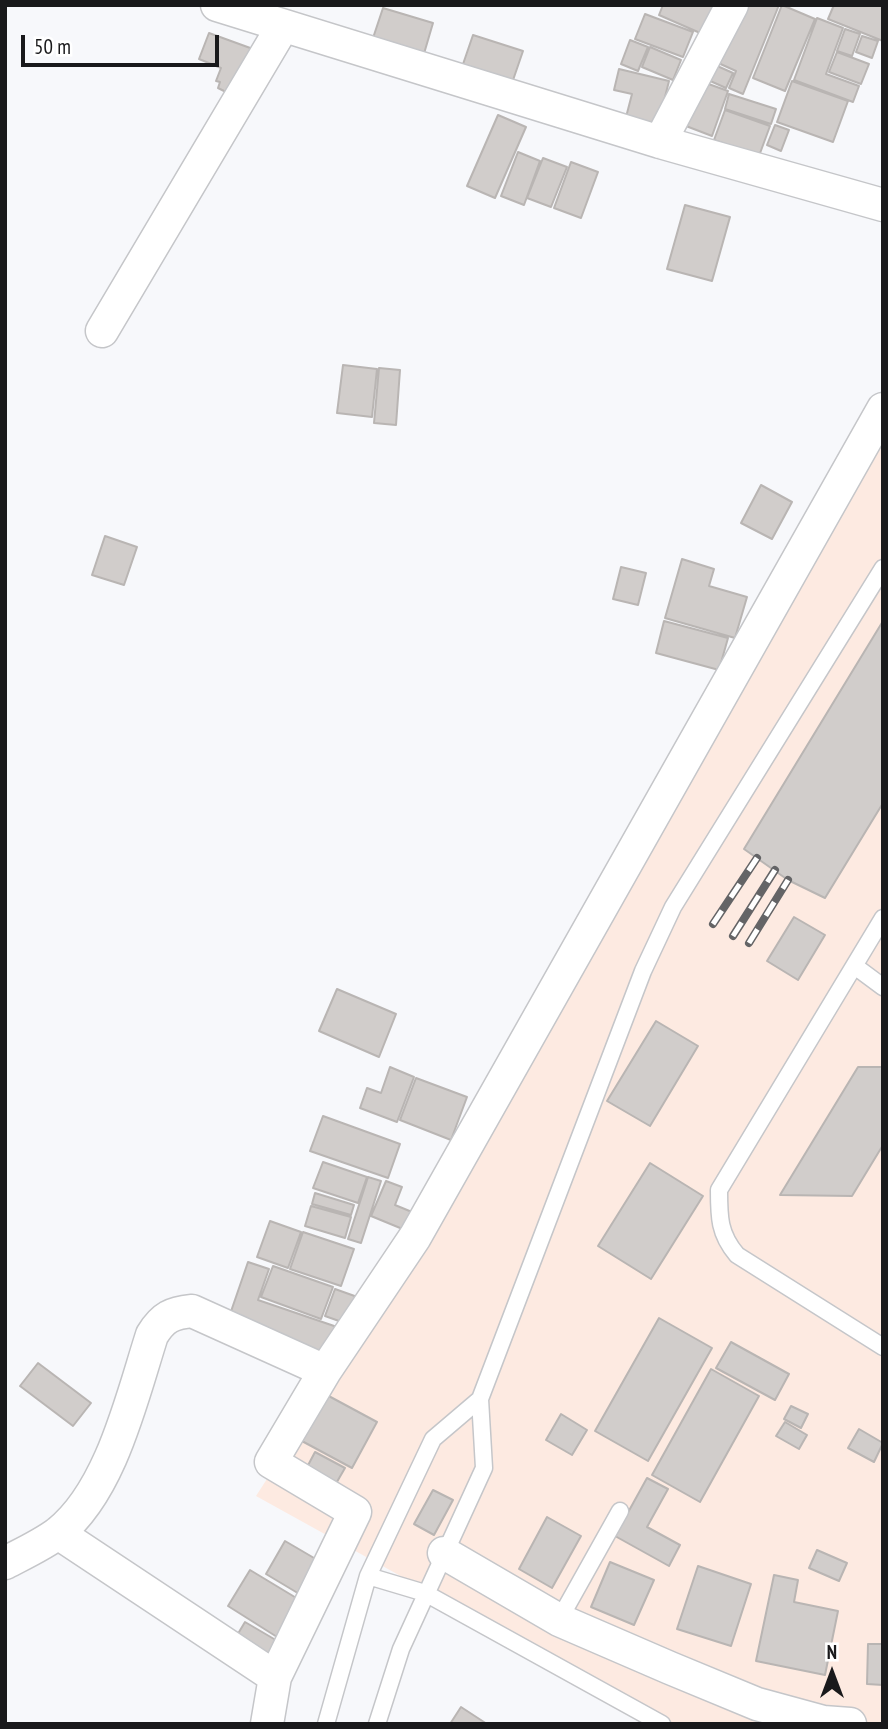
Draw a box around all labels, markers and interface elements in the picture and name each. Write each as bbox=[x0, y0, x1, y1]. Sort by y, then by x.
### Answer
scale bar bbox=[24, 21, 222, 65]
text: 50 m bbox=[34, 33, 71, 60]
north arrow bbox=[797, 1638, 867, 1708]
text: N bbox=[827, 1640, 837, 1664]

